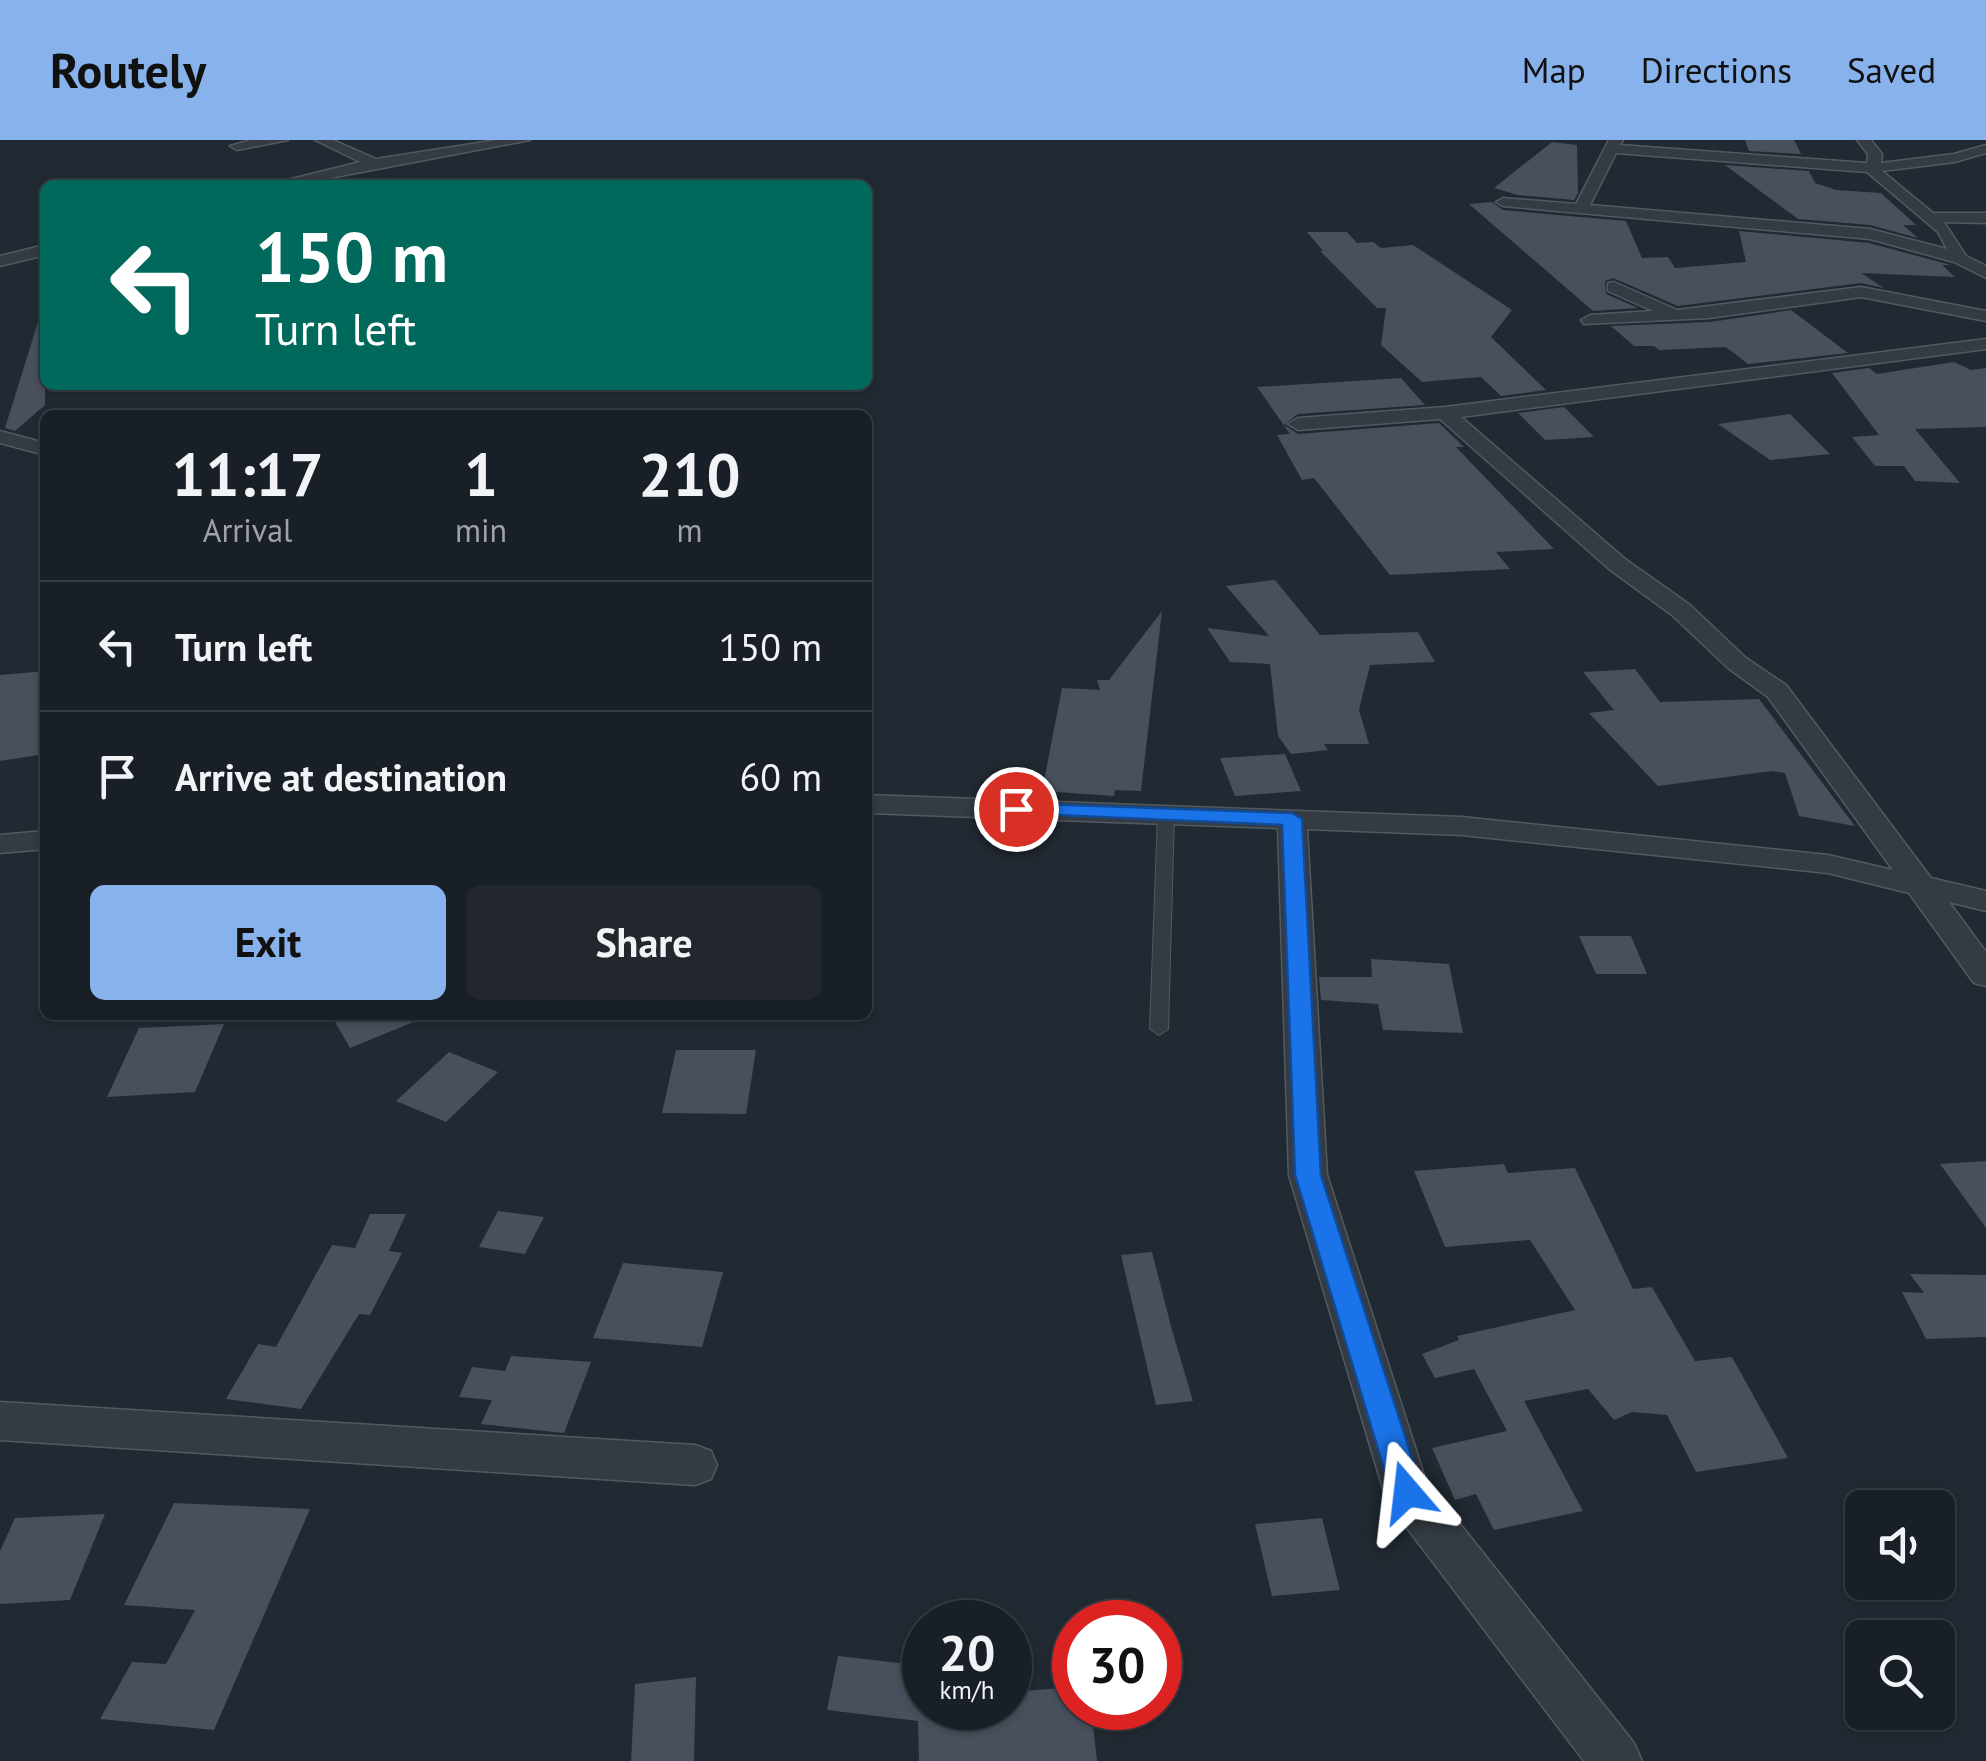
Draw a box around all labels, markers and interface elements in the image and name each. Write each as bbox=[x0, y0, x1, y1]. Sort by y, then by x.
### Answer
text: Routely bbox=[50, 39, 206, 101]
text: Map bbox=[1522, 47, 1586, 93]
text: Directions bbox=[1641, 47, 1792, 93]
text: Saved bbox=[1847, 47, 1936, 93]
text: 150 m bbox=[255, 211, 448, 301]
icon: left bbox=[90, 220, 220, 350]
text: Turn left bbox=[255, 299, 416, 357]
text: 11:17 bbox=[171, 435, 324, 513]
text: 1 bbox=[464, 435, 498, 513]
text: 210 bbox=[639, 435, 741, 513]
text: Arrival bbox=[203, 509, 292, 551]
text: min bbox=[455, 509, 507, 551]
text: m bbox=[677, 509, 703, 551]
icon: left bbox=[90, 619, 145, 674]
text: Turn left bbox=[175, 622, 312, 671]
text: 150 m bbox=[719, 622, 822, 671]
icon: arrive bbox=[90, 749, 145, 804]
text: Arrive at destination bbox=[175, 752, 507, 801]
text: 60 m bbox=[740, 752, 822, 801]
pin bbox=[974, 767, 1059, 852]
icon: arrive bbox=[989, 782, 1044, 837]
button: Exit bbox=[90, 885, 446, 1000]
button: Share bbox=[466, 885, 822, 1000]
position arrow bbox=[1355, 1440, 1459, 1544]
map controls bbox=[1845, 1490, 1955, 1730]
button: sound bbox=[1845, 1490, 1955, 1600]
speed limit sign: 30 bbox=[1052, 1600, 1182, 1730]
text: 20 bbox=[939, 1620, 995, 1685]
button: search bbox=[1845, 1620, 1955, 1730]
text: km/h bbox=[940, 1674, 994, 1706]

